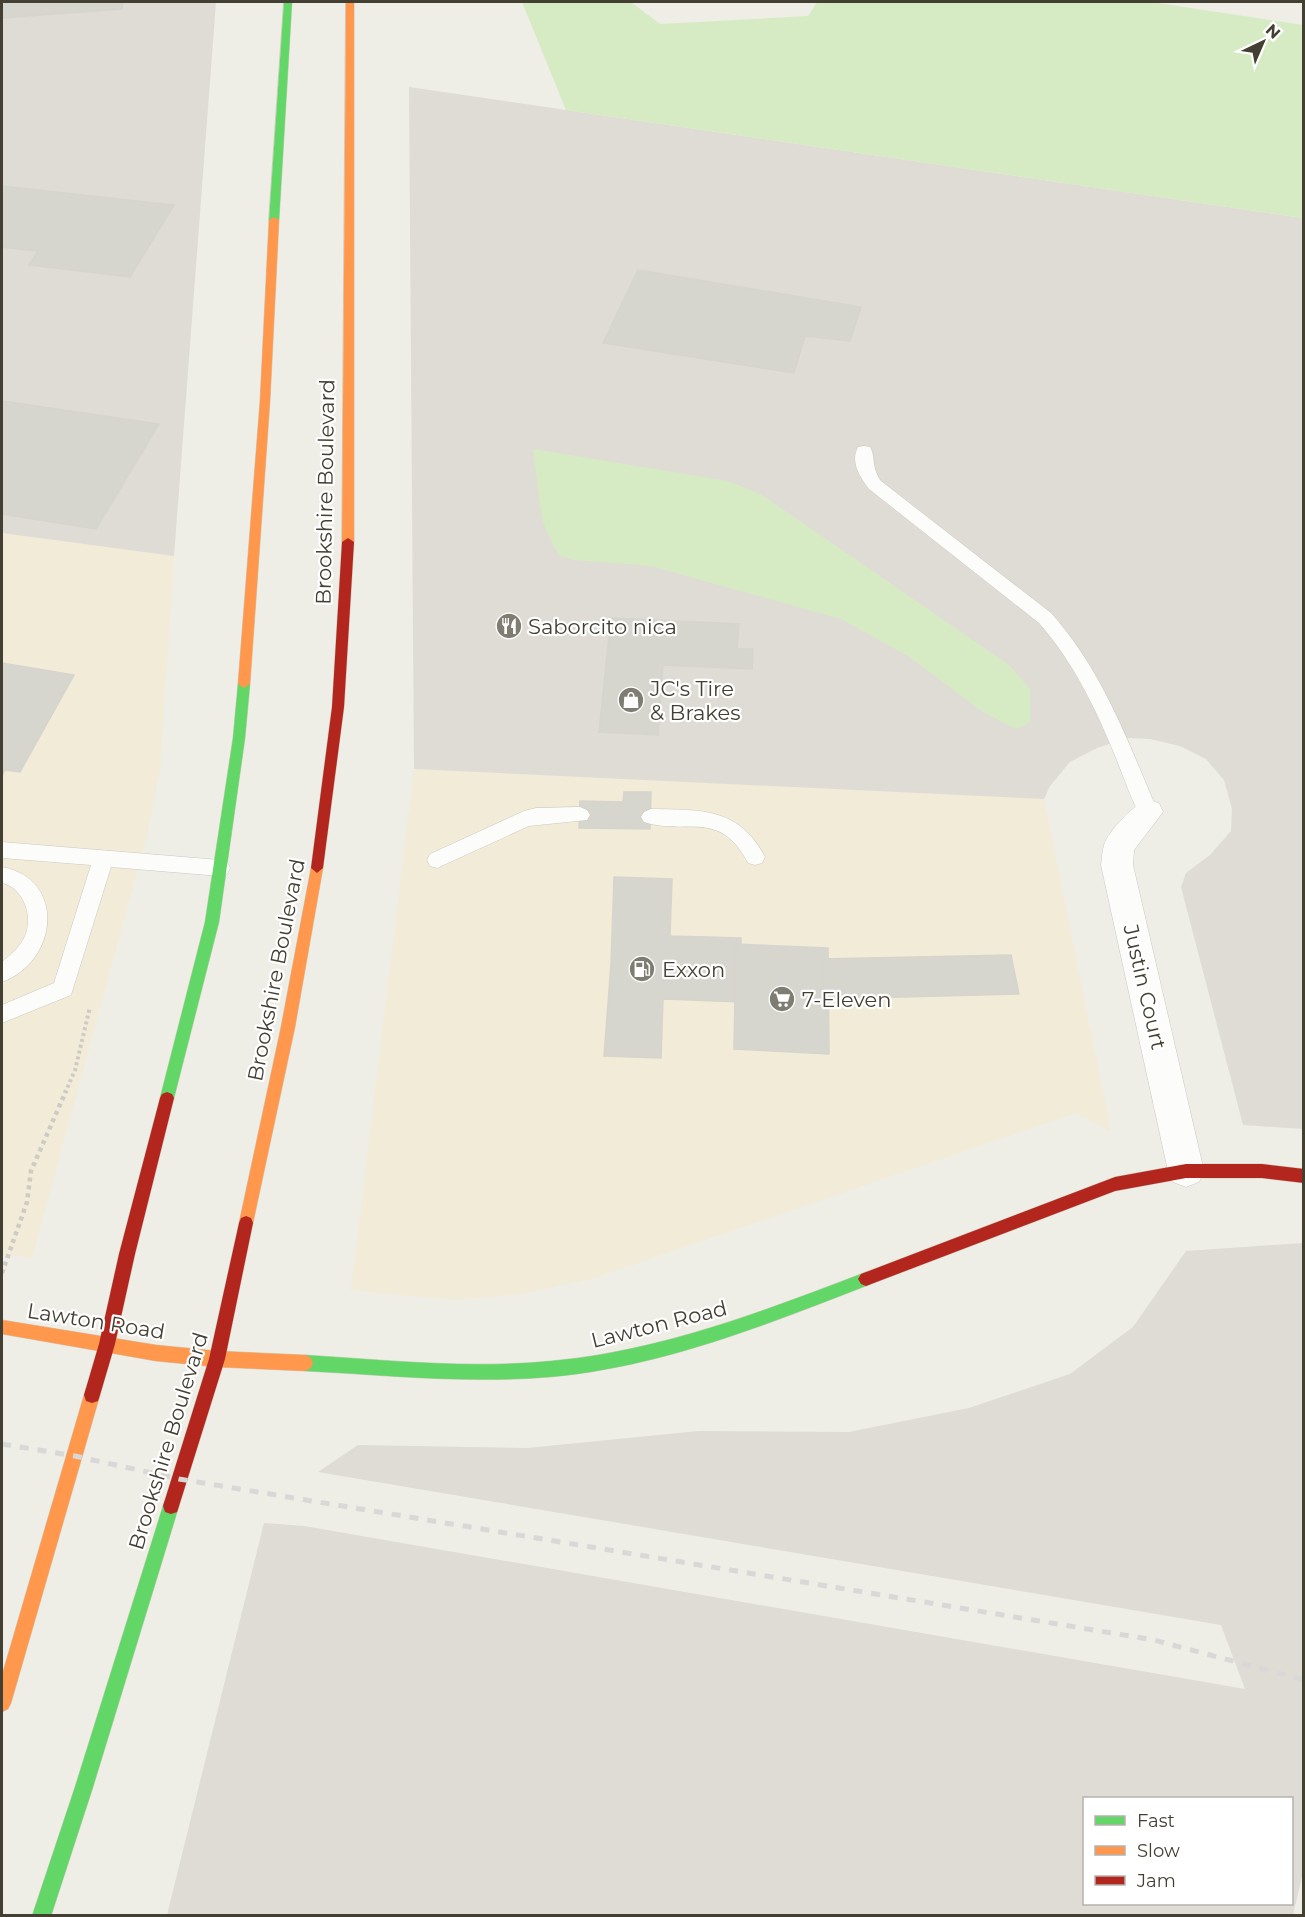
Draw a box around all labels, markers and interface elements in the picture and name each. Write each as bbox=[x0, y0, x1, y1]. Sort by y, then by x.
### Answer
north arrow bbox=[1233, 12, 1293, 72]
text: N bbox=[1262, 20, 1284, 43]
street label: Brookshire Boulevard bbox=[311, 379, 339, 605]
restaurant icon: Saborcito nica bbox=[494, 611, 524, 641]
place label: Saborcito nica bbox=[528, 614, 677, 639]
place label: JC's Tire & Brakes bbox=[649, 676, 740, 725]
shop icon: JC's Tire & Brakes bbox=[616, 685, 646, 715]
street label: Brookshire Boulevard bbox=[242, 857, 310, 1083]
street label: Justin Court bbox=[1118, 921, 1172, 1052]
fuel station icon: Exxon bbox=[627, 954, 657, 984]
place label: Exxon bbox=[662, 957, 725, 982]
supermarket icon: 7-Eleven bbox=[767, 984, 797, 1014]
place label: 7-Eleven bbox=[802, 987, 891, 1012]
street label: Lawton Road bbox=[589, 1295, 729, 1353]
street label: Lawton Road bbox=[25, 1298, 167, 1344]
street label: Brookshire Boulevard bbox=[123, 1329, 213, 1553]
legend bbox=[1083, 1797, 1293, 1905]
text: Fast bbox=[1137, 1810, 1175, 1832]
text: Slow bbox=[1137, 1840, 1180, 1862]
text: Jam bbox=[1136, 1870, 1176, 1892]

